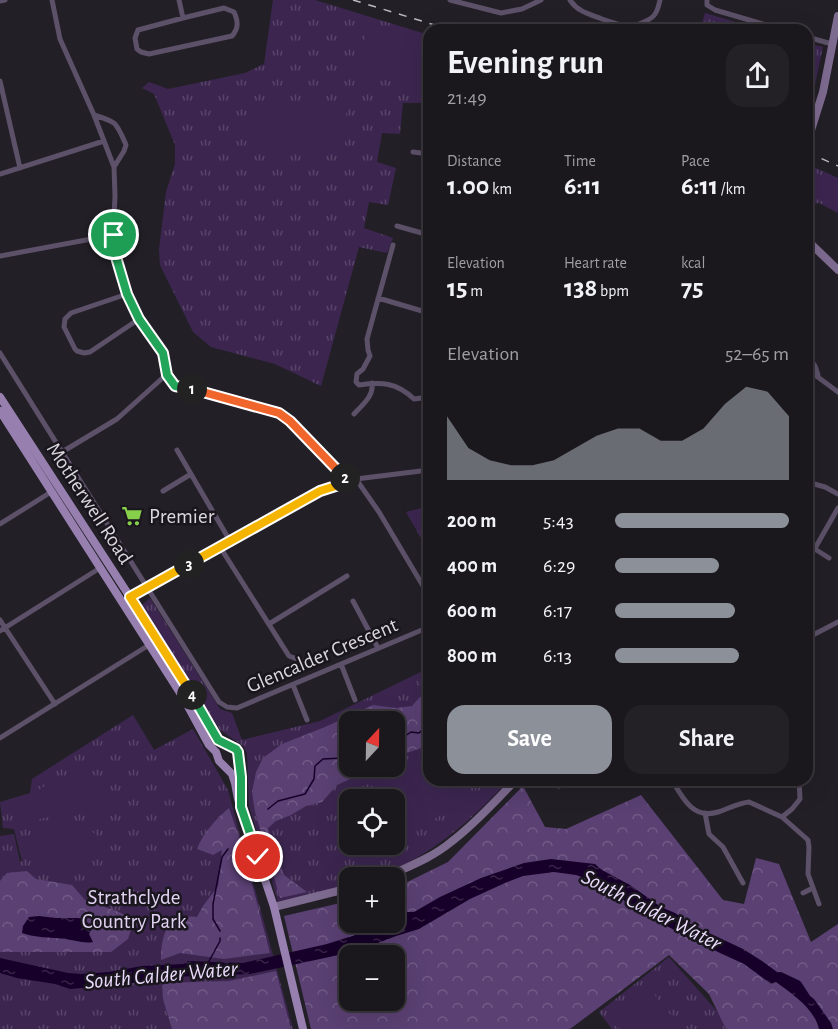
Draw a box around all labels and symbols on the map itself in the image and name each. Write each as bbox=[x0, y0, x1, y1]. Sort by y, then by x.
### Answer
pin bbox=[88, 209, 139, 260]
pin: 1 bbox=[177, 374, 207, 404]
street label: Motherwell Road bbox=[43, 439, 137, 568]
pin: 2 bbox=[330, 463, 360, 493]
supermarket icon: Premier bbox=[120, 504, 144, 528]
place label: Premier bbox=[149, 506, 215, 527]
pin: 3 bbox=[174, 549, 204, 579]
street label: Glencalder Crescent bbox=[244, 614, 401, 697]
pin: 4 bbox=[177, 680, 207, 710]
north arrow bbox=[339, 711, 405, 777]
pin bbox=[232, 831, 283, 882]
water label: South Calder Water bbox=[578, 865, 726, 955]
park label: Strathclyde Country Park bbox=[82, 887, 187, 932]
water label: South Calder Water bbox=[84, 957, 239, 993]

